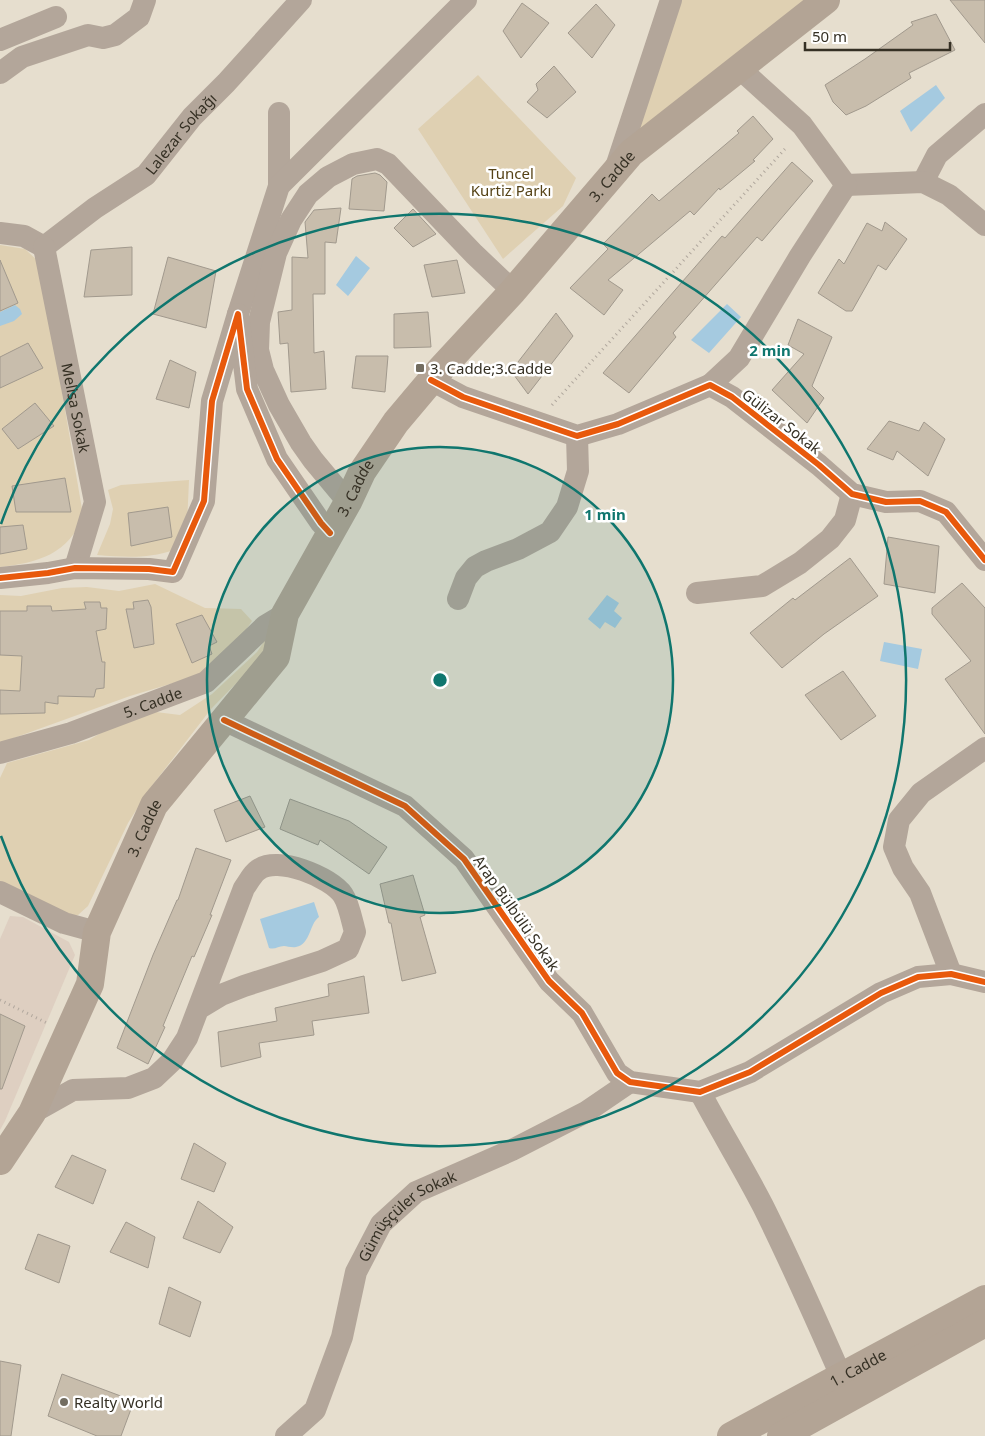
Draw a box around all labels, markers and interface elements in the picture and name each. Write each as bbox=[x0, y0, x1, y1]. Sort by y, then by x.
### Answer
scale bar bbox=[805, 20, 950, 52]
text: 50 m bbox=[812, 26, 847, 46]
street label: Lalezar Sokağı bbox=[140, 88, 221, 178]
street label: 3. Cadde bbox=[584, 146, 639, 206]
park label: Tuncel Kurtiz Parkı bbox=[471, 163, 551, 200]
text: 2 min bbox=[749, 340, 791, 360]
place label: 3. Cadde;3.Cadde bbox=[430, 358, 552, 378]
street label: Melisa Sokak bbox=[57, 361, 95, 454]
marker: 3. Cadde;3.Cadde bbox=[414, 362, 426, 374]
street label: Gülizar Sokak bbox=[738, 384, 826, 458]
street label: 3. Cadde bbox=[332, 455, 378, 520]
text: 1 min bbox=[584, 504, 626, 524]
centre of rings bbox=[431, 671, 449, 689]
street label: 5. Cadde bbox=[120, 682, 185, 722]
street label: 3. Cadde bbox=[122, 794, 165, 860]
street label: Arap Bülbülü Sokak bbox=[469, 851, 565, 975]
street label: Gümüşçüler Sokak bbox=[353, 1166, 459, 1265]
street label: 1. Cadde bbox=[826, 1344, 889, 1391]
place label: Realty World bbox=[74, 1392, 163, 1412]
marker: Realty World bbox=[58, 1396, 70, 1408]

